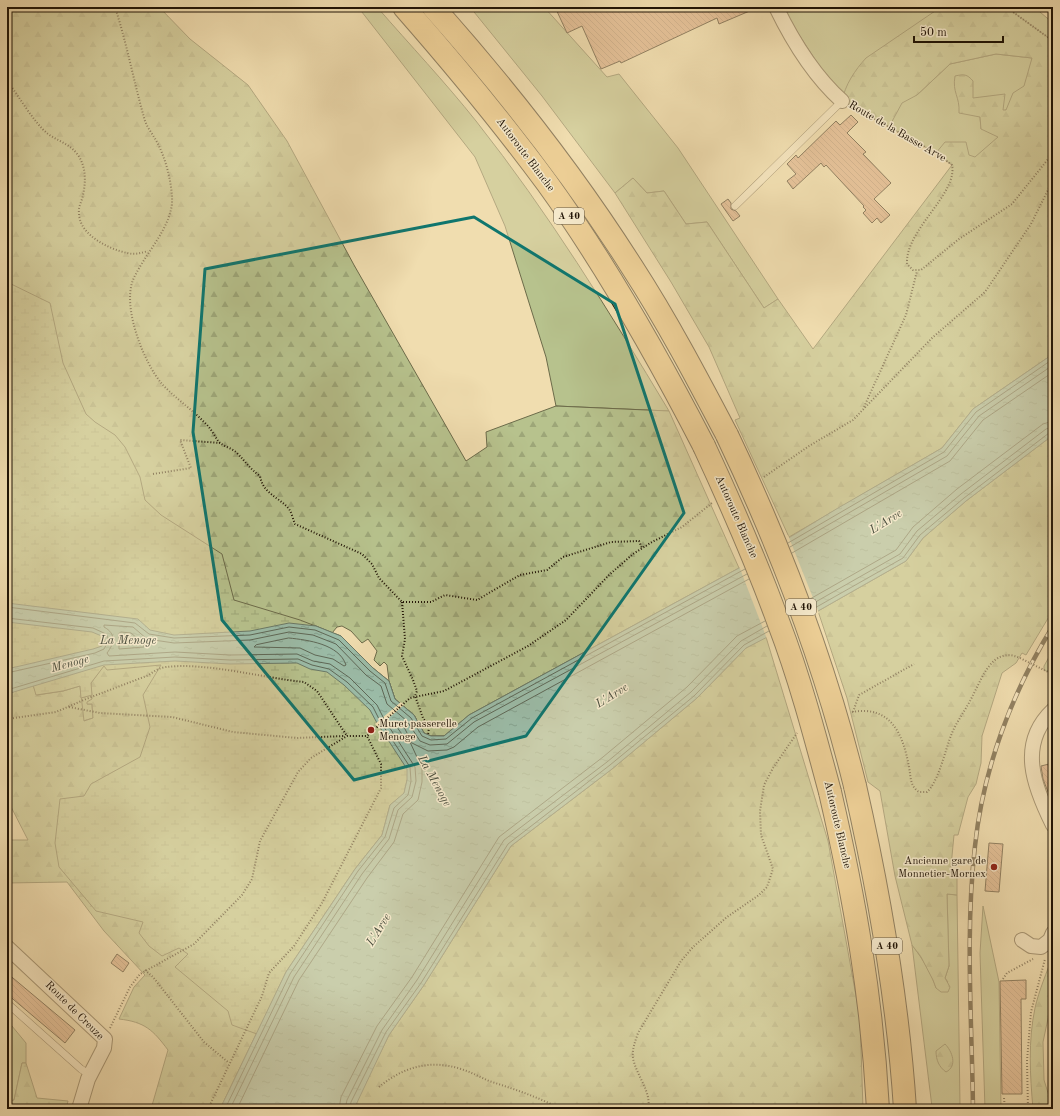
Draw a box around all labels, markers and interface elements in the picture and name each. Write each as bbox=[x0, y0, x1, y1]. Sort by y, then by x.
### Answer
scale bar bbox=[914, 18, 1003, 44]
text: 50 m bbox=[920, 26, 947, 39]
street label: Route de la Basse Arve bbox=[846, 100, 948, 164]
street label: Autoroute Blanche bbox=[494, 116, 556, 194]
road number: A 40 bbox=[554, 208, 584, 224]
street label: Autoroute Blanche bbox=[713, 474, 759, 560]
water label: L'Arve bbox=[867, 507, 904, 537]
road number: A 40 bbox=[786, 599, 816, 615]
water label: La Menoge bbox=[99, 635, 156, 647]
water label: Menoge bbox=[49, 653, 90, 675]
water label: L'Arve bbox=[593, 681, 630, 711]
place label: Muret passerelle Menoge bbox=[379, 719, 457, 743]
marker: Muret passerelle Menoge bbox=[366, 725, 376, 735]
water label: La Menoge bbox=[415, 752, 453, 809]
street label: Autoroute Blanche bbox=[822, 780, 852, 870]
place label: Ancienne gare de Monnetier-Mornex bbox=[898, 856, 986, 880]
marker: Ancienne gare de Monnetier-Mornex bbox=[989, 862, 999, 872]
water label: L'Arve bbox=[364, 912, 394, 949]
road number: A 40 bbox=[872, 938, 902, 954]
street label: Route de Creuze bbox=[43, 980, 105, 1042]

